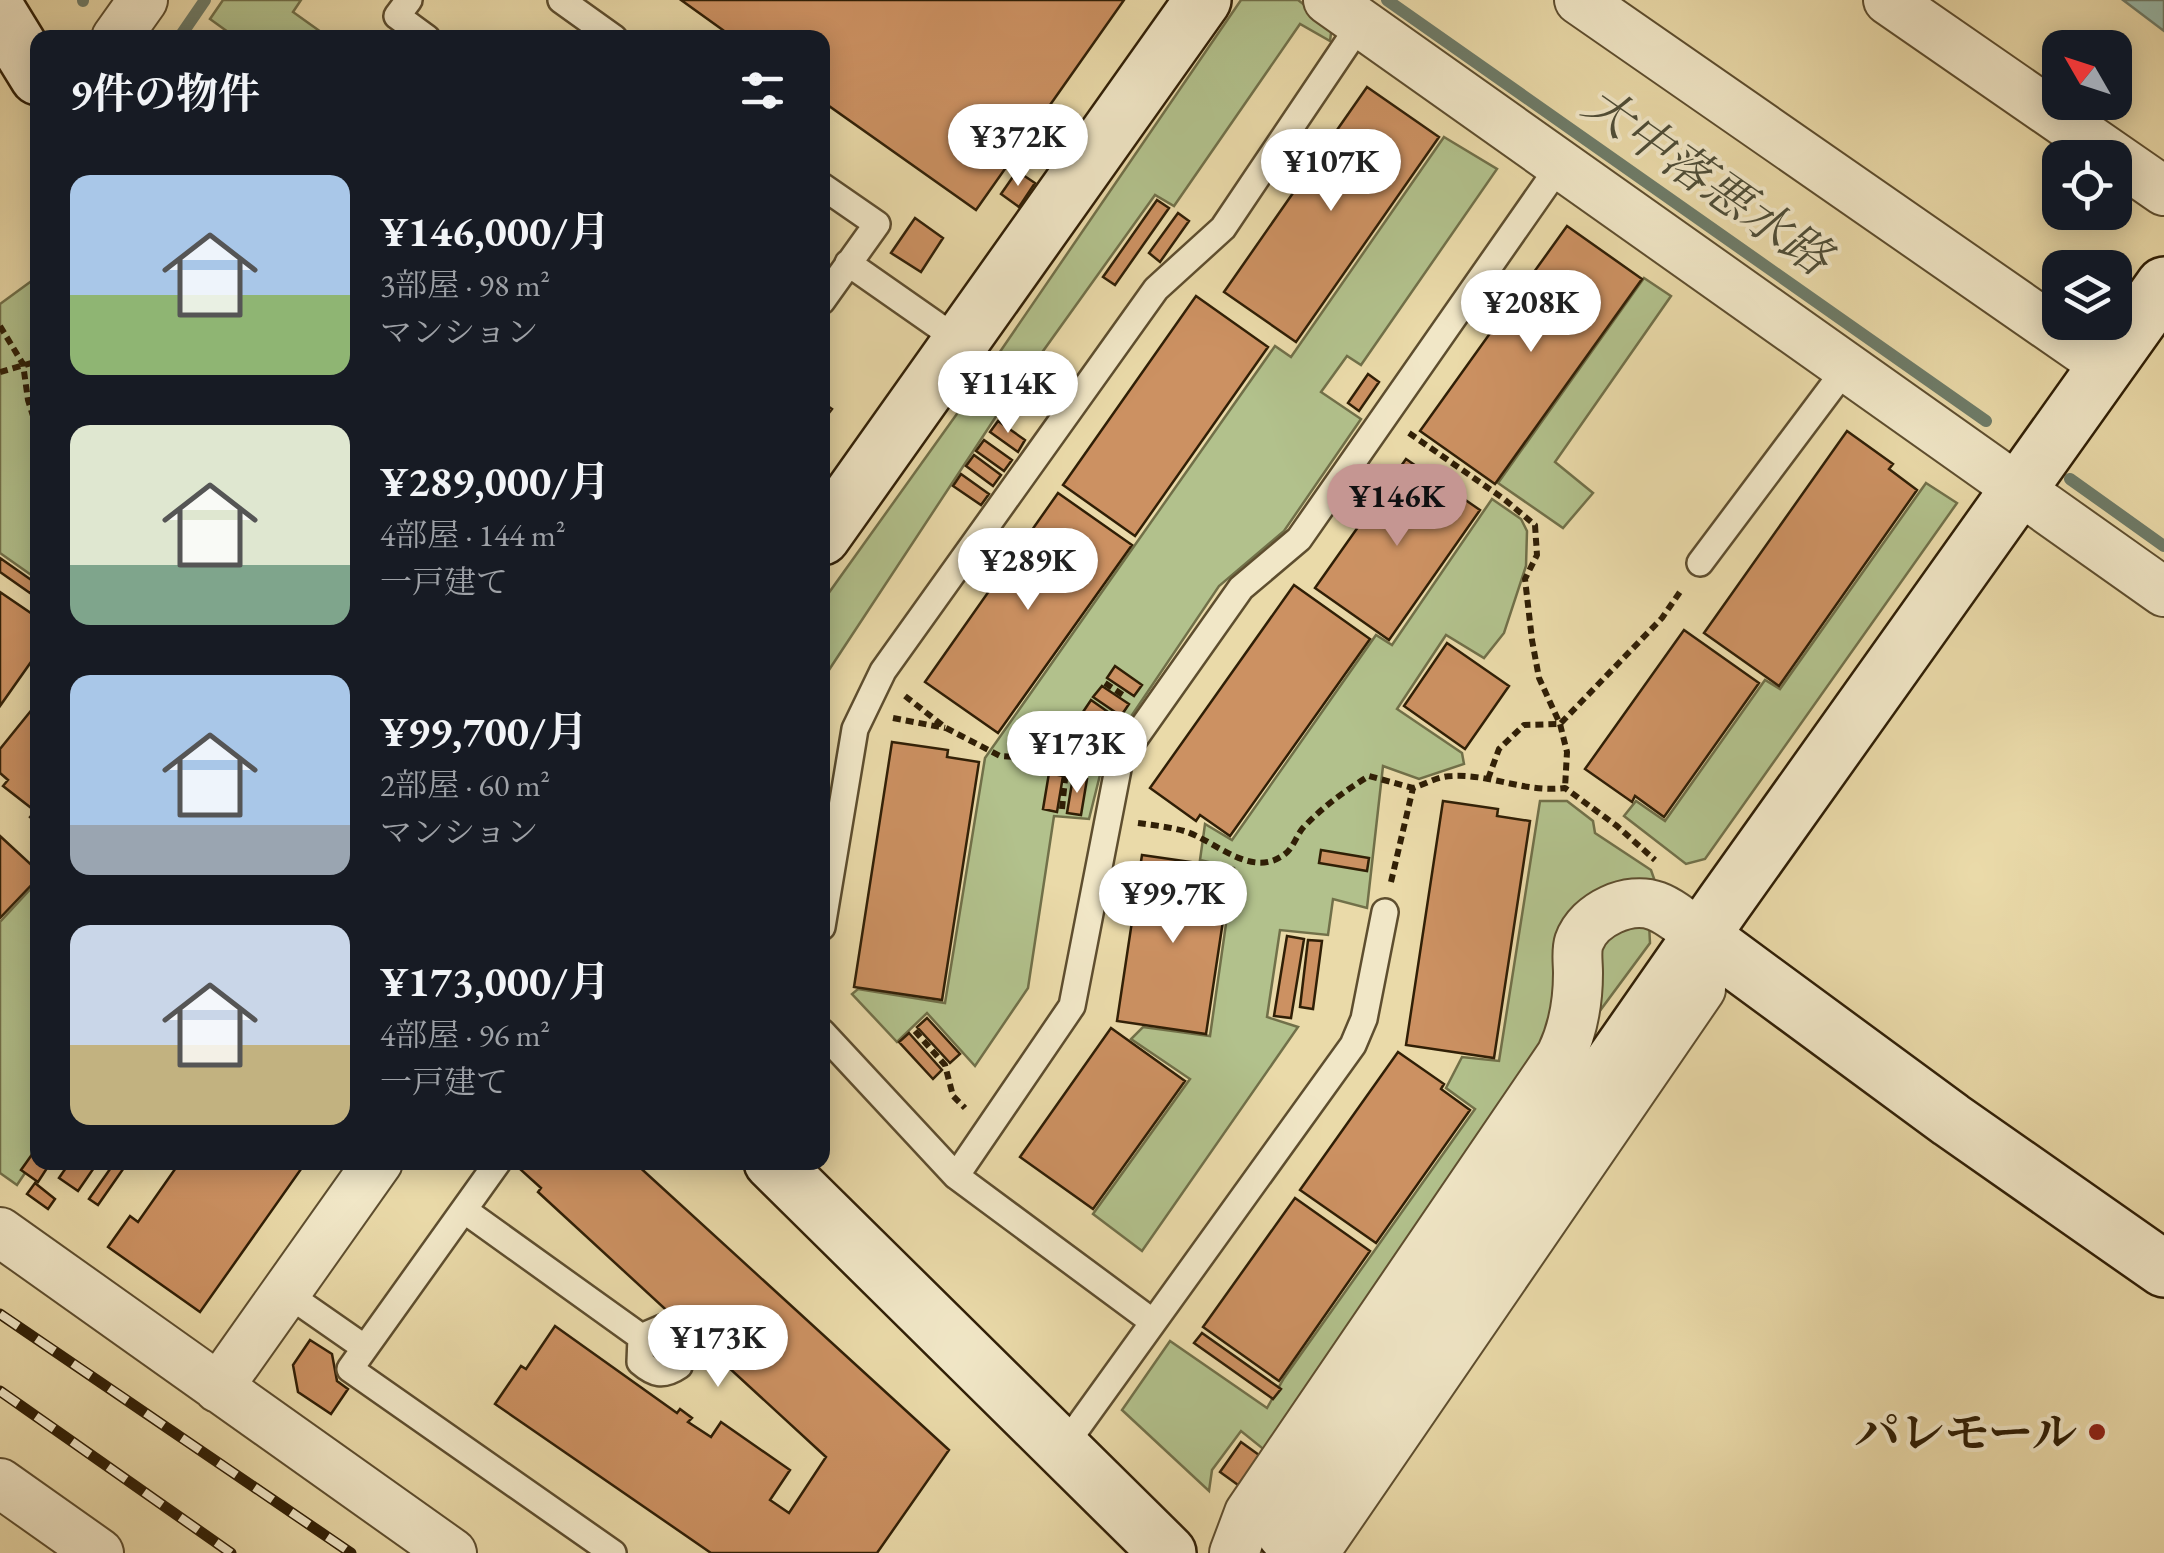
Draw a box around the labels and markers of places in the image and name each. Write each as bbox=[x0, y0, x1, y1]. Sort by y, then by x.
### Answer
pin: ¥372K bbox=[948, 104, 1088, 189]
pin: ¥107K bbox=[1261, 129, 1401, 214]
pin: ¥208K bbox=[1461, 270, 1601, 355]
pin: ¥114K bbox=[938, 351, 1078, 436]
pin: ¥146K bbox=[1327, 464, 1467, 549]
pin: ¥289K bbox=[958, 528, 1098, 613]
pin: ¥173K bbox=[1007, 711, 1147, 796]
pin: ¥99.7K bbox=[1092, 861, 1254, 946]
pin: ¥173K bbox=[648, 1305, 788, 1390]
place label: パレモール bbox=[1855, 1403, 2077, 1461]
marker: パレモール bbox=[2086, 1421, 2108, 1443]

